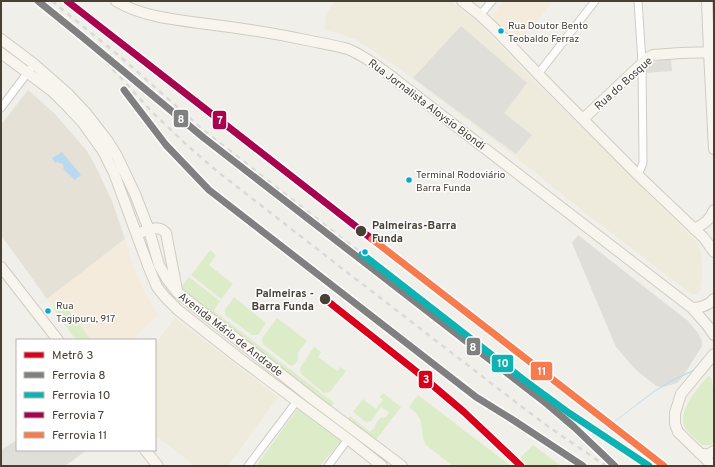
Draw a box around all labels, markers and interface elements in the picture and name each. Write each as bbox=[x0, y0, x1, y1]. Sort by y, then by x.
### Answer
place label: Rua Doutor Bento Teobaldo Ferraz bbox=[508, 20, 588, 46]
marker: Rua Doutor Bento Teobaldo Ferraz bbox=[496, 26, 506, 36]
street label: Rua do Bosque bbox=[592, 54, 656, 113]
street label: Rua Jornalista Aloysio Biondi bbox=[365, 56, 488, 153]
line badge: 8 bbox=[173, 109, 189, 128]
line badge: 7 bbox=[212, 110, 227, 130]
text: 8 bbox=[178, 113, 185, 127]
text: 7 bbox=[217, 114, 223, 128]
place label: Terminal Rodoviário Barra Funda bbox=[416, 169, 506, 195]
marker: Terminal Rodoviário Barra Funda bbox=[404, 175, 414, 185]
place label: Palmeiras-Barra Funda bbox=[372, 219, 456, 246]
marker: Palmeiras-Barra Funda bbox=[354, 224, 368, 238]
unlabelled marker bbox=[360, 247, 370, 257]
place label: Palmeiras - Barra Funda bbox=[251, 287, 314, 314]
street label: Avenida Mário de Andrade bbox=[175, 290, 286, 380]
marker: Palmeiras - Barra Funda bbox=[318, 292, 332, 306]
place label: Rua Tagipuru, 917 bbox=[56, 300, 115, 326]
marker: Rua Tagipuru, 917 bbox=[43, 306, 53, 316]
line badge: 8 bbox=[466, 337, 481, 356]
legend bbox=[16, 339, 156, 451]
text: 8 bbox=[470, 341, 477, 355]
text: Metrô 3 bbox=[52, 348, 93, 364]
line badge: 10 bbox=[491, 354, 514, 373]
text: 10 bbox=[497, 357, 509, 371]
line badge: 11 bbox=[530, 361, 553, 381]
text: 11 bbox=[538, 365, 546, 379]
text: Ferrovia 8 bbox=[52, 368, 106, 384]
line badge: 3 bbox=[418, 370, 433, 389]
text: 3 bbox=[423, 373, 429, 387]
text: Ferrovia 10 bbox=[52, 388, 110, 404]
text: Ferrovia 7 bbox=[52, 408, 104, 424]
text: Ferrovia 11 bbox=[52, 428, 107, 444]

